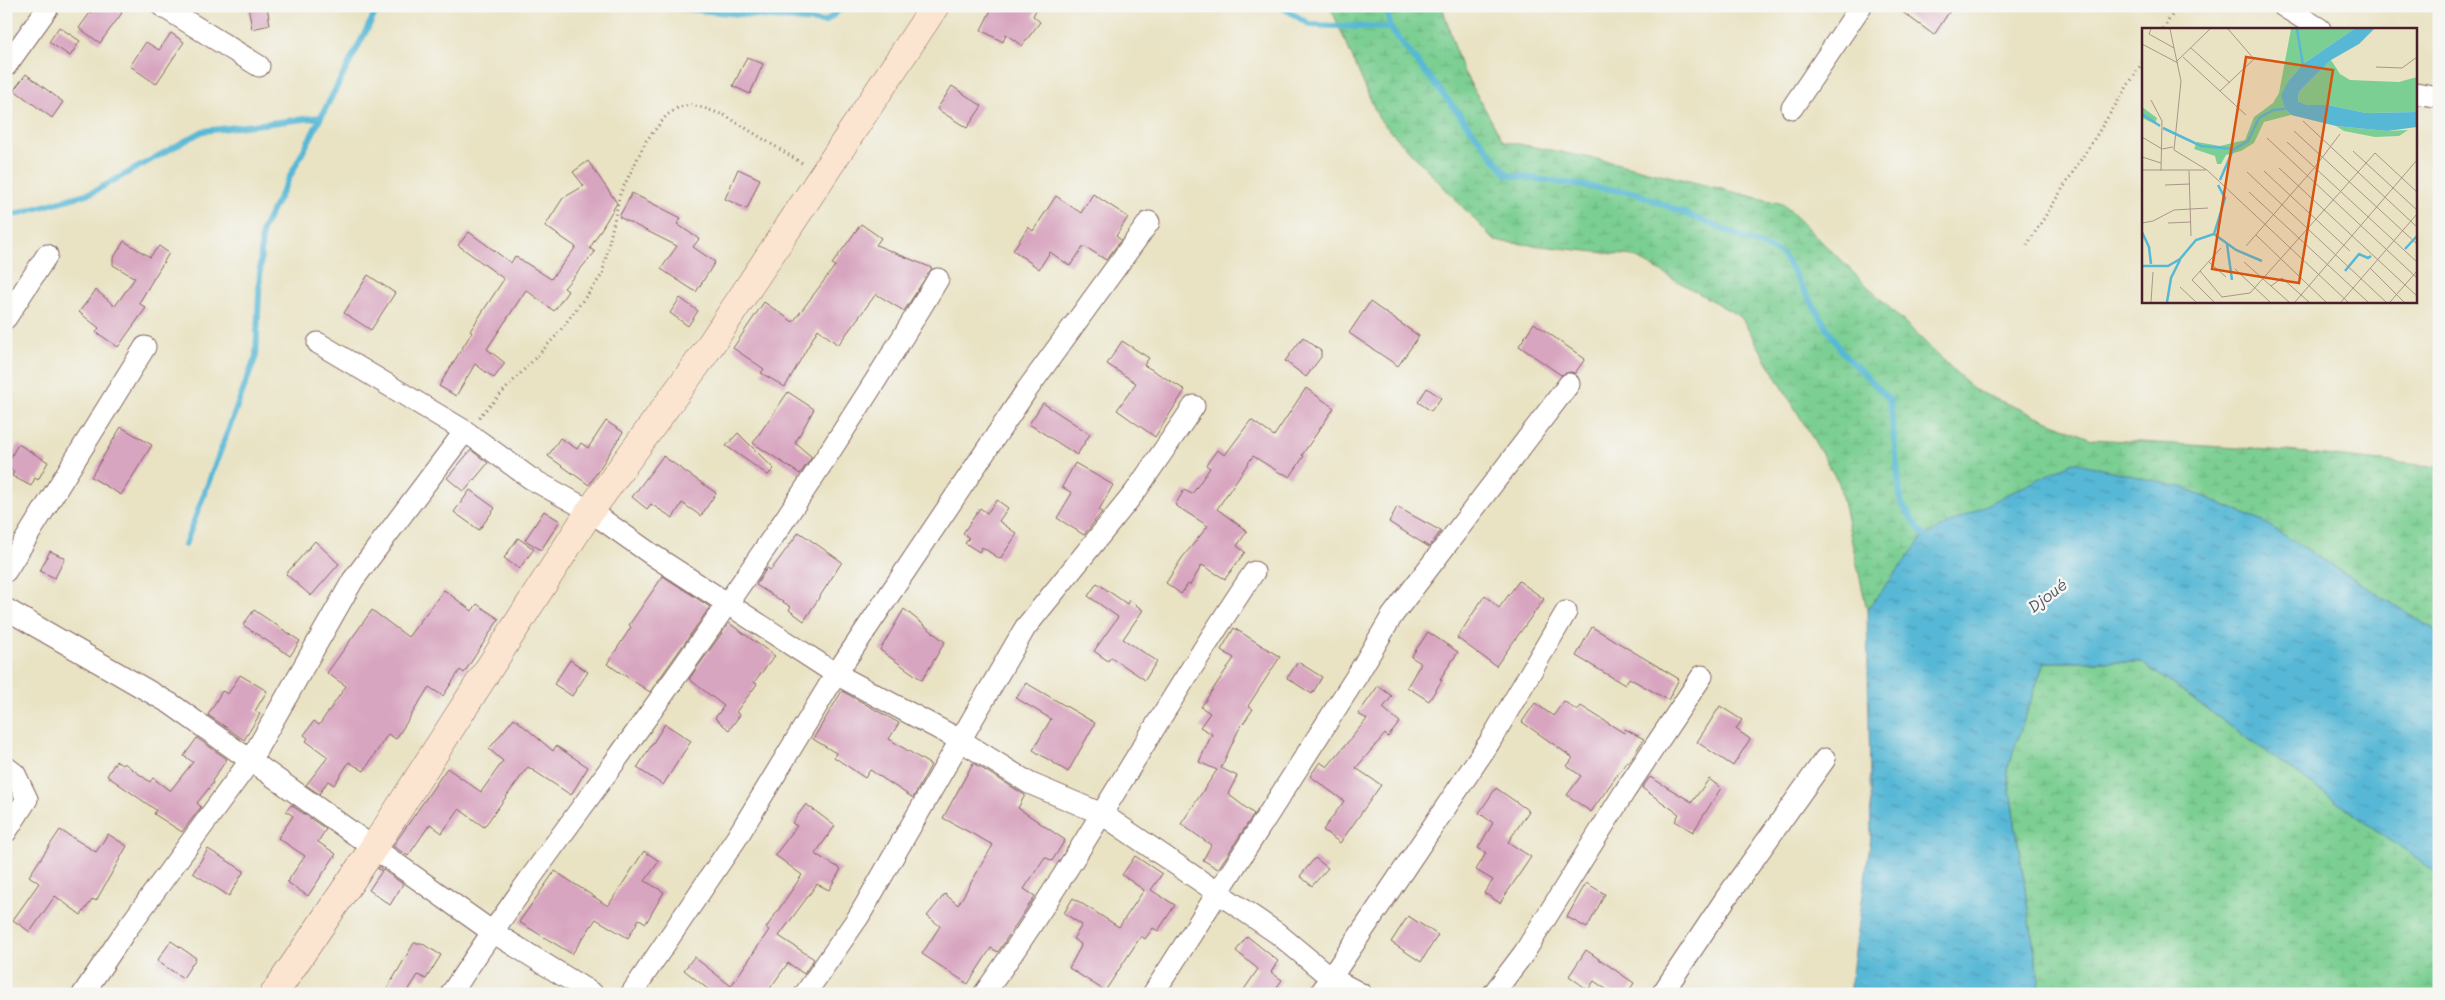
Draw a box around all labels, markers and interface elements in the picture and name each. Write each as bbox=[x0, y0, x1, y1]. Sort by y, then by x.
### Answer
inset map bbox=[2142, 28, 2418, 302]
water label: Djoué bbox=[2023, 573, 2071, 617]

